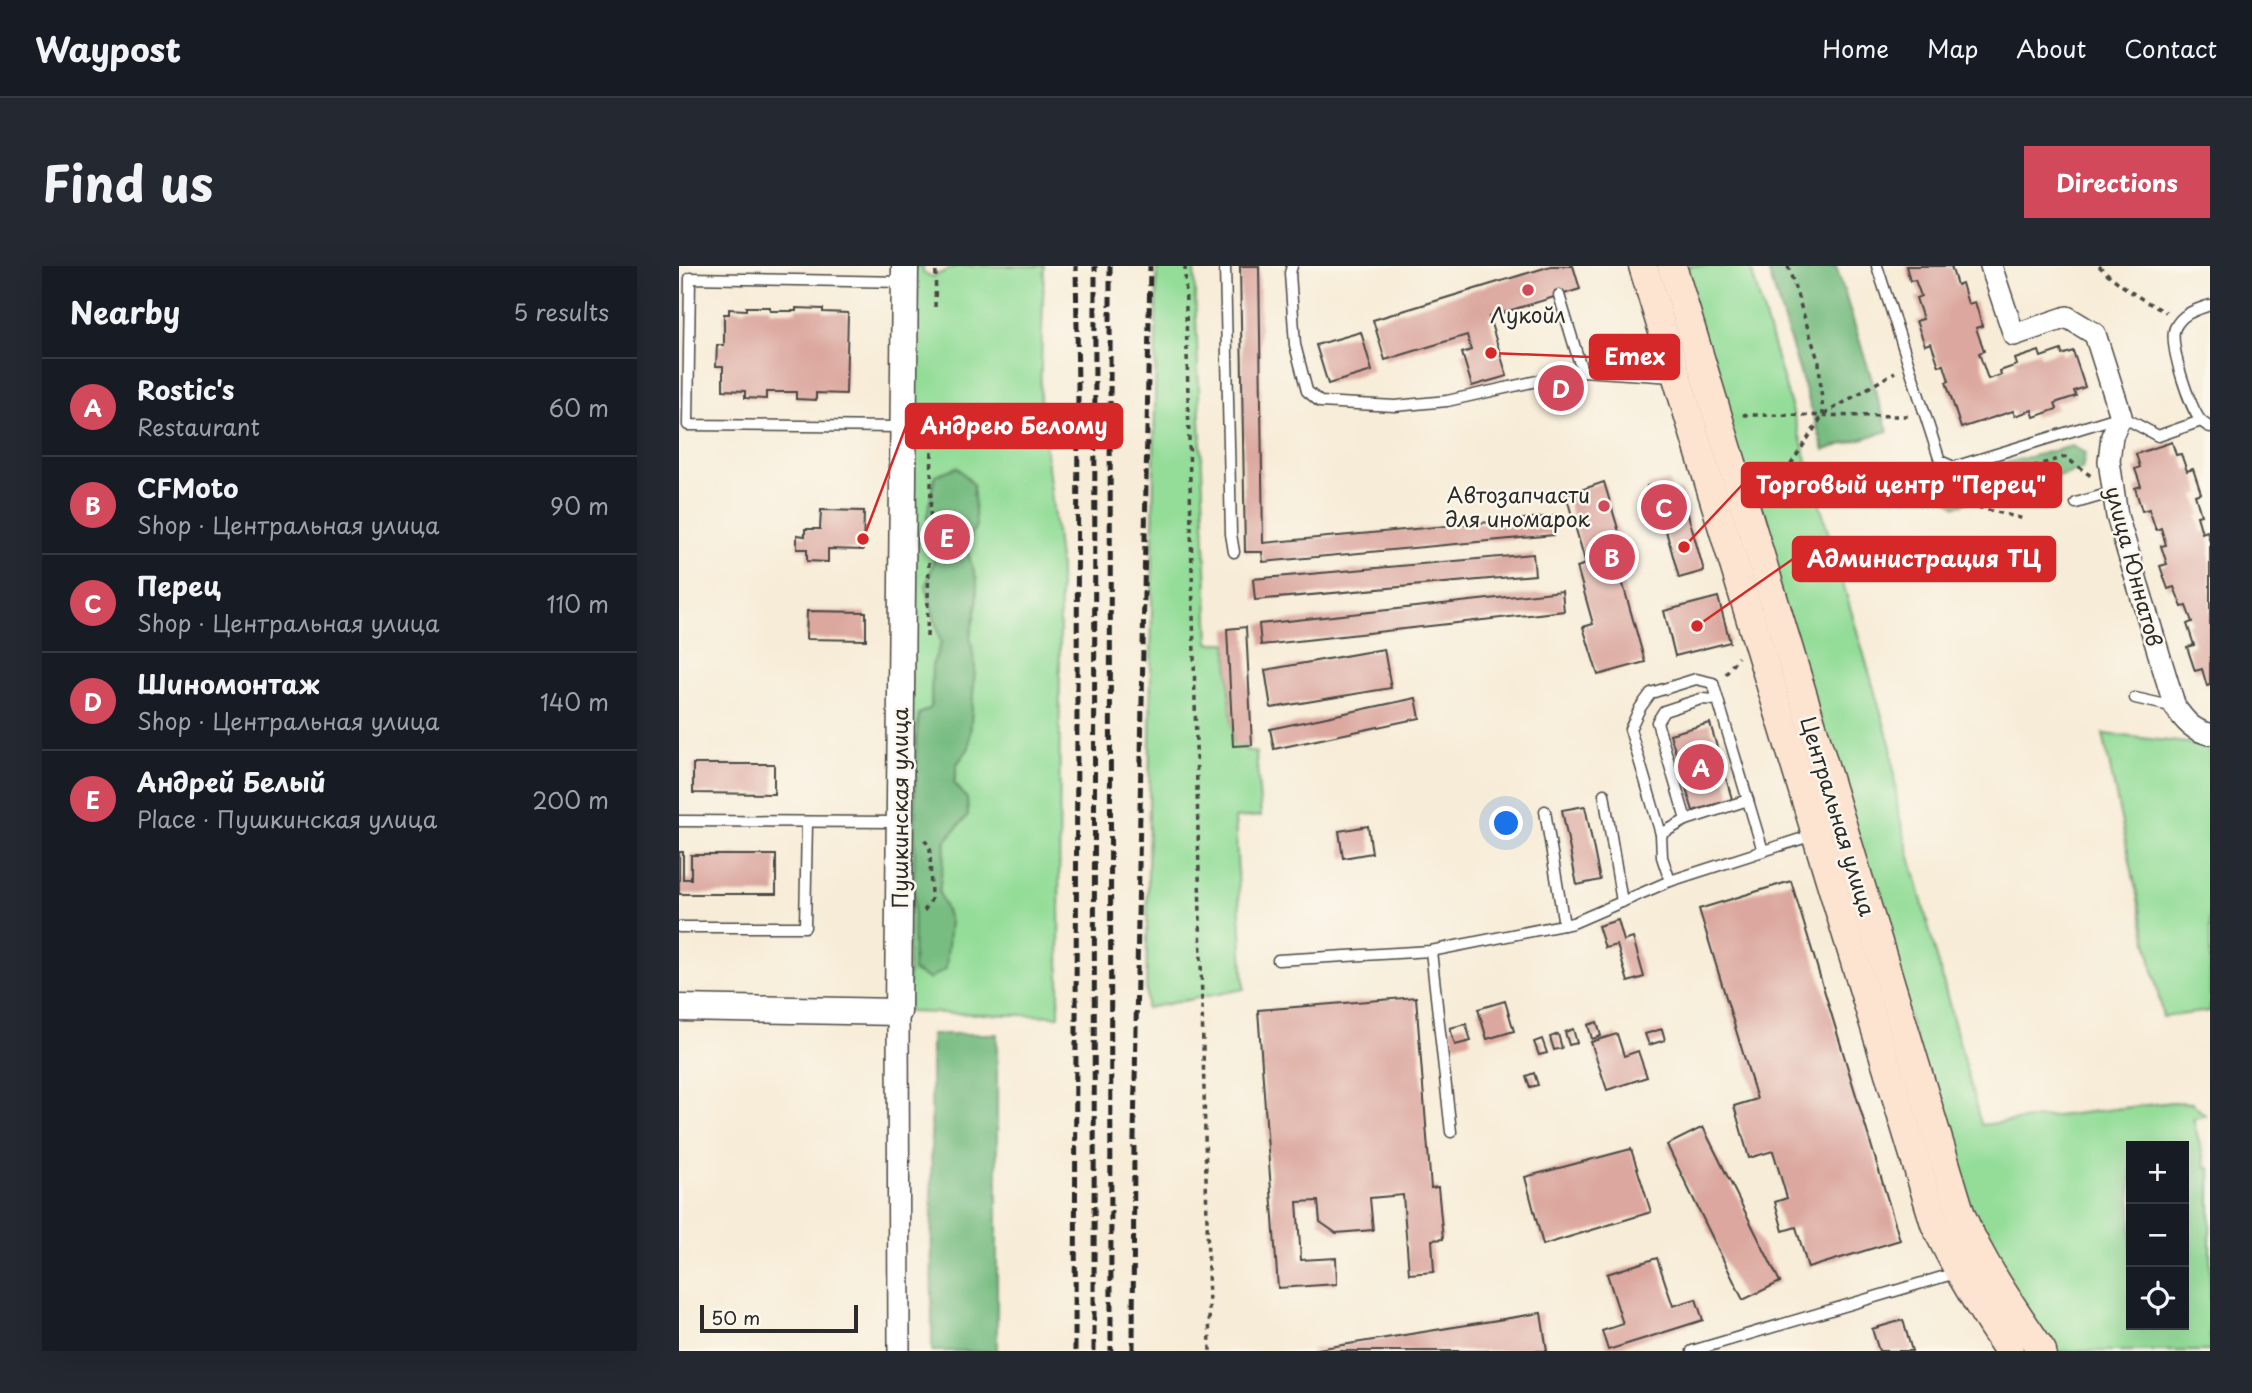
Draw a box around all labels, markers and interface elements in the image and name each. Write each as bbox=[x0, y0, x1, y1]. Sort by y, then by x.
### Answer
text: Waypost bbox=[35, 23, 181, 73]
text: Home bbox=[1822, 30, 1889, 66]
text: Map bbox=[1927, 30, 1978, 66]
text: About bbox=[2016, 30, 2086, 66]
text: Contact bbox=[2124, 30, 2217, 66]
text: Find us bbox=[42, 145, 213, 219]
button: Directions bbox=[2024, 146, 2210, 218]
marker: Лукойл bbox=[1520, 282, 1536, 298]
text: Nearby bbox=[70, 289, 180, 334]
text: 5 results bbox=[513, 294, 609, 329]
place label: Лукойл bbox=[1490, 298, 1566, 330]
callout: Emex bbox=[1590, 335, 1679, 379]
text: Emex bbox=[1605, 338, 1666, 373]
pin: D bbox=[1538, 362, 1584, 414]
text: Rostic's bbox=[137, 370, 235, 409]
text: A bbox=[84, 390, 102, 425]
text: 60 m bbox=[549, 390, 609, 425]
callout: Андрею Белому bbox=[906, 404, 1122, 448]
text: Андрею Белому bbox=[919, 407, 1108, 442]
text: Restaurant bbox=[137, 409, 260, 444]
callout: Торговый центр "Перец" bbox=[1742, 463, 2061, 507]
text: Торговый центр "Перец" bbox=[1756, 466, 2046, 501]
text: CFMoto bbox=[137, 468, 239, 507]
place label: Автозапчасти для иномарок bbox=[1445, 478, 1591, 534]
pin: C bbox=[1641, 481, 1687, 533]
street label: улица Юннатов bbox=[2098, 482, 2172, 650]
text: B bbox=[85, 488, 101, 523]
text: 90 m bbox=[550, 488, 609, 523]
marker: Автозапчасти для иномарок bbox=[1596, 498, 1612, 514]
text: Shop · Центральная улица bbox=[137, 507, 439, 542]
pin: E bbox=[924, 511, 970, 563]
pin: B bbox=[1589, 531, 1635, 583]
callout: Администрация ТЦ bbox=[1793, 537, 2055, 581]
text: Администрация ТЦ bbox=[1807, 540, 2041, 575]
text: Перец bbox=[137, 566, 221, 605]
text: C bbox=[84, 586, 102, 621]
text: 110 m bbox=[547, 586, 609, 621]
text: Shop · Центральная улица bbox=[137, 605, 439, 640]
text: Шиномонтаж bbox=[137, 664, 319, 703]
text: D bbox=[84, 684, 102, 719]
text: 140 m bbox=[540, 684, 609, 719]
text: Shop · Центральная улица bbox=[137, 703, 439, 738]
street label: Пушкинская улица bbox=[883, 707, 915, 909]
street label: Центральная улица bbox=[1793, 712, 1885, 920]
pin: A bbox=[1678, 741, 1724, 793]
text: Андрей Белый bbox=[137, 762, 326, 801]
text: E bbox=[86, 782, 100, 817]
text: 200 m bbox=[532, 782, 609, 817]
text: Place · Пушкинская улица bbox=[137, 801, 437, 836]
your location bbox=[1489, 806, 1523, 840]
map controls bbox=[2126, 1141, 2189, 1330]
button: + bbox=[2126, 1141, 2189, 1204]
button: − bbox=[2126, 1204, 2189, 1267]
button: locate bbox=[2126, 1267, 2189, 1330]
scale bar bbox=[700, 1302, 857, 1334]
text: 50 m bbox=[711, 1303, 760, 1331]

